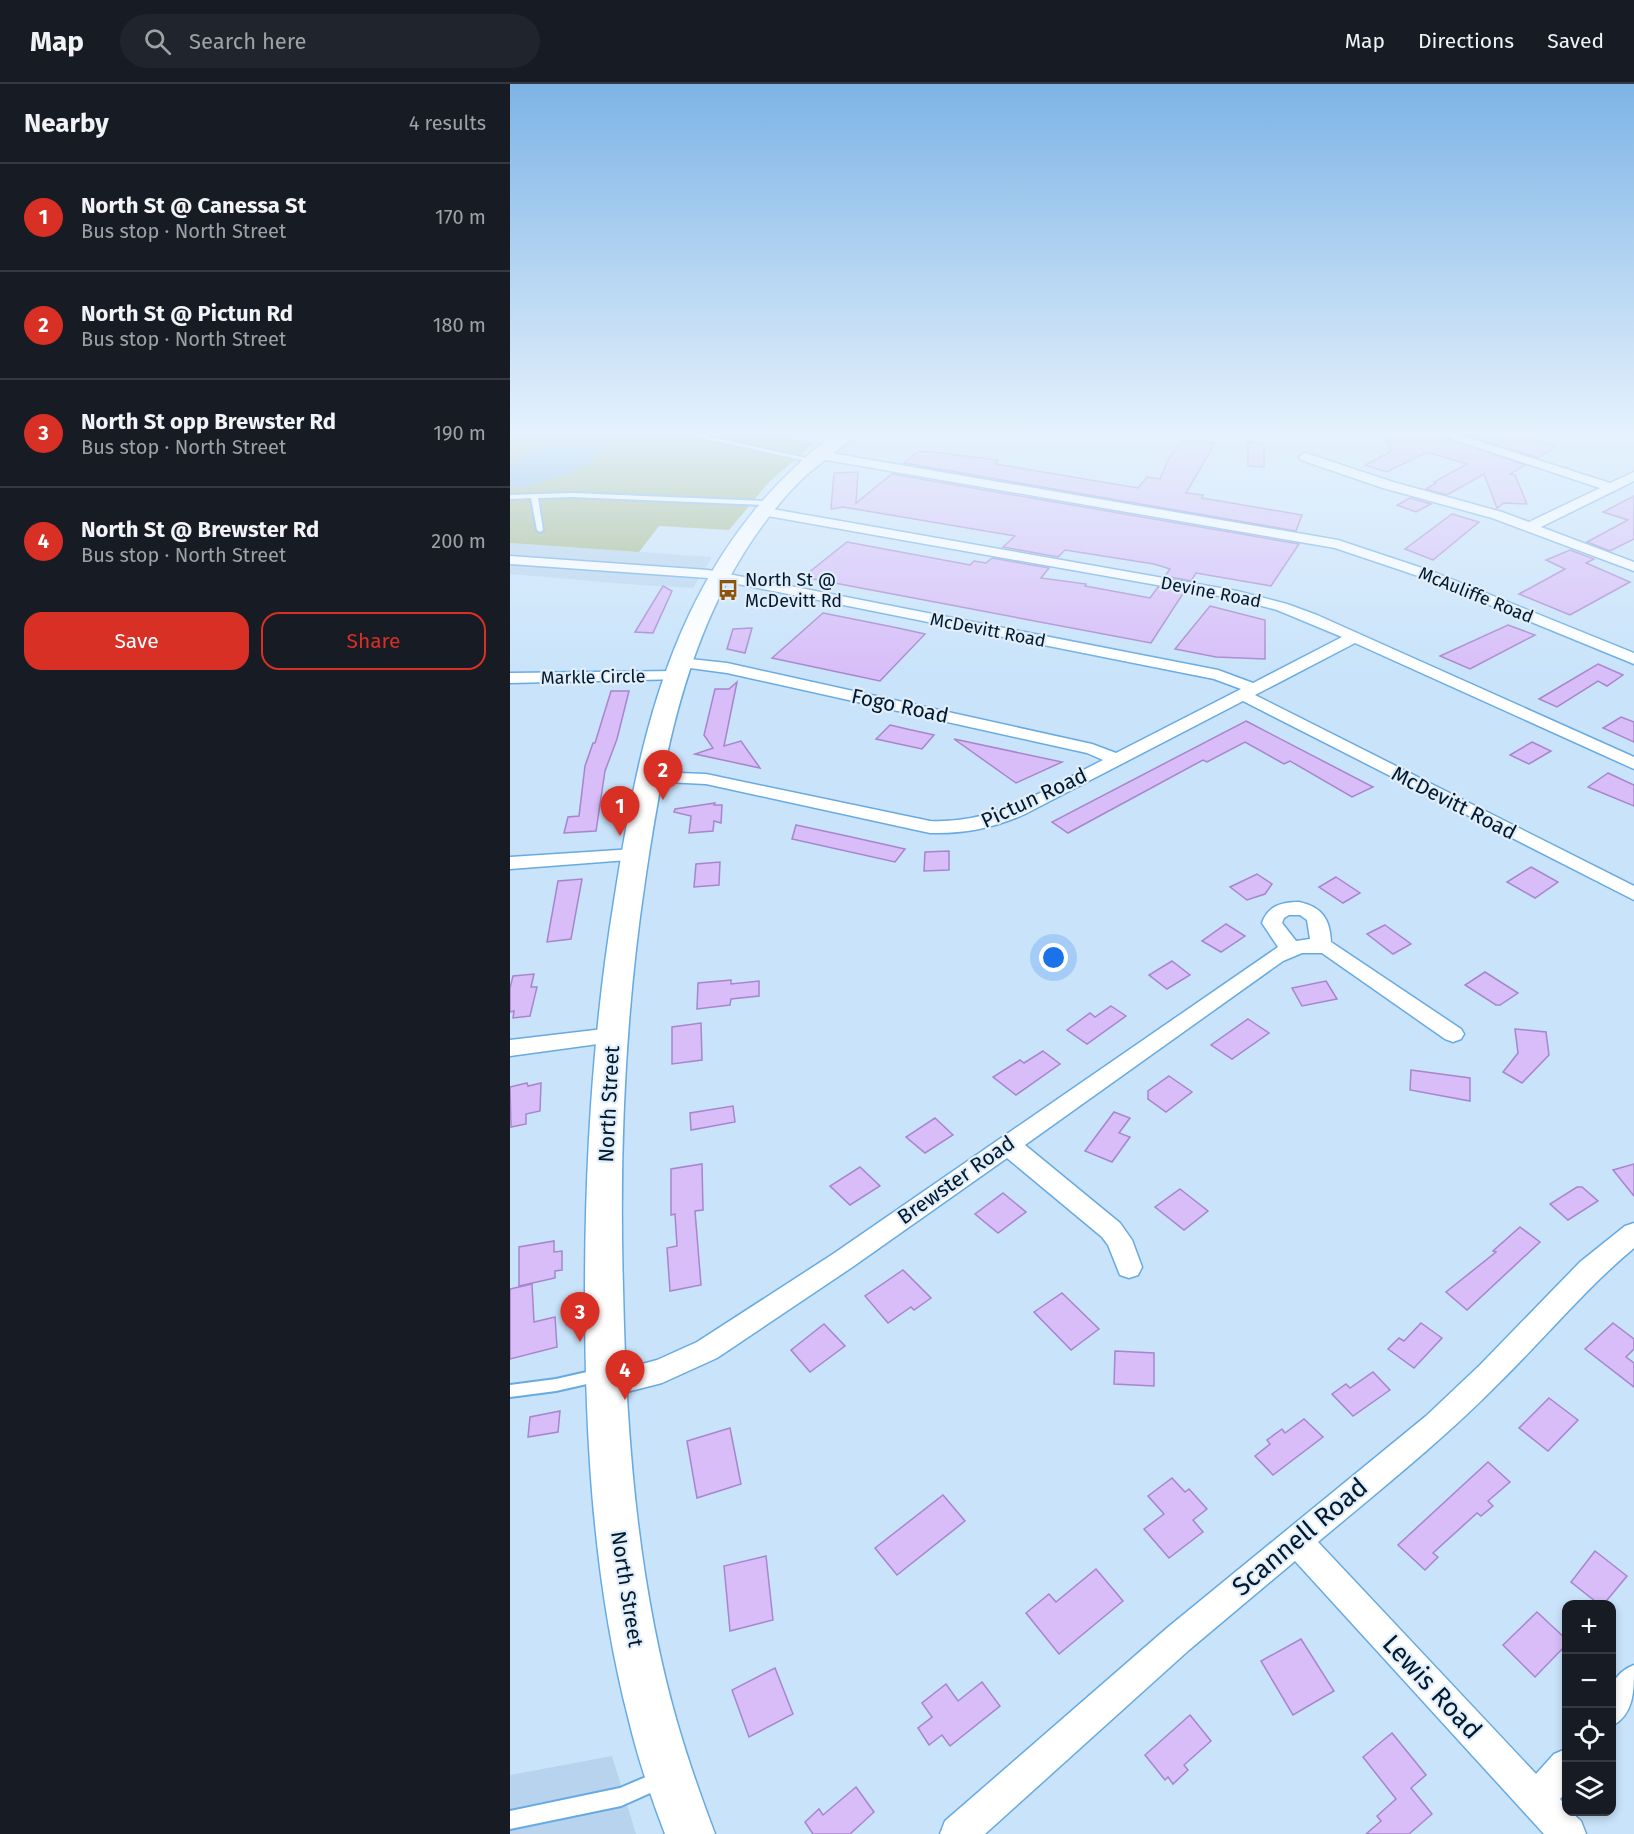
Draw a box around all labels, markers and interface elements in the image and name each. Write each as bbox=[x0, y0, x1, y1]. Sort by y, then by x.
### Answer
search box bbox=[120, 14, 540, 68]
text: Map bbox=[30, 25, 84, 58]
icon: search bbox=[141, 25, 174, 58]
text: Search here bbox=[189, 28, 307, 55]
text: Map bbox=[1345, 28, 1385, 54]
text: Directions bbox=[1418, 28, 1514, 54]
text: Saved bbox=[1547, 28, 1604, 54]
text: Nearby bbox=[24, 108, 109, 139]
text: 4 results bbox=[409, 111, 486, 135]
text: North St @ Canessa St bbox=[81, 192, 306, 219]
text: 1 bbox=[39, 205, 48, 229]
text: 170 m bbox=[435, 205, 486, 229]
text: Bus stop · North Street bbox=[81, 219, 286, 243]
text: North St @ Pictun Rd bbox=[81, 300, 293, 327]
text: 2 bbox=[38, 313, 49, 337]
text: 180 m bbox=[433, 313, 486, 337]
text: Bus stop · North Street bbox=[81, 327, 286, 351]
text: North St opp Brewster Rd bbox=[81, 408, 336, 435]
text: 3 bbox=[38, 421, 49, 445]
text: 190 m bbox=[433, 421, 486, 445]
text: Bus stop · North Street bbox=[81, 435, 286, 459]
text: North St @ Brewster Rd bbox=[81, 516, 319, 543]
text: 4 bbox=[38, 529, 49, 553]
text: 200 m bbox=[431, 529, 486, 553]
text: Bus stop · North Street bbox=[81, 543, 286, 567]
street label: McAuliffe Road bbox=[1415, 562, 1537, 628]
place label: North St @ McDevitt Rd bbox=[745, 569, 842, 612]
street label: Devine Road bbox=[1159, 571, 1263, 613]
bus stop icon: North St @ McDevitt Rd bbox=[716, 578, 740, 602]
street label: McDevitt Road bbox=[928, 608, 1048, 652]
button: Save bbox=[24, 612, 249, 670]
button: Share bbox=[261, 612, 486, 670]
street label: Markle Circle bbox=[540, 665, 646, 689]
street label: Fogo Road bbox=[849, 683, 951, 729]
pin: 2 bbox=[644, 750, 682, 800]
street label: McDevitt Road bbox=[1387, 760, 1521, 846]
street label: Pictun Road bbox=[977, 762, 1091, 834]
pin: 1 bbox=[600, 786, 640, 836]
your location bbox=[1039, 943, 1068, 972]
street label: North Street bbox=[593, 1044, 625, 1163]
street label: Brewster Road bbox=[892, 1130, 1020, 1230]
pin: 3 bbox=[560, 1292, 600, 1342]
pin: 4 bbox=[606, 1350, 644, 1400]
street label: Scannell Road bbox=[1226, 1471, 1374, 1603]
street label: North Street bbox=[605, 1529, 649, 1649]
map controls bbox=[1562, 1600, 1616, 1816]
button: + bbox=[1562, 1600, 1616, 1654]
street label: Lewis Road bbox=[1376, 1628, 1488, 1746]
button: − bbox=[1562, 1654, 1616, 1708]
button: locate bbox=[1562, 1708, 1616, 1762]
button: layers bbox=[1562, 1762, 1616, 1816]

